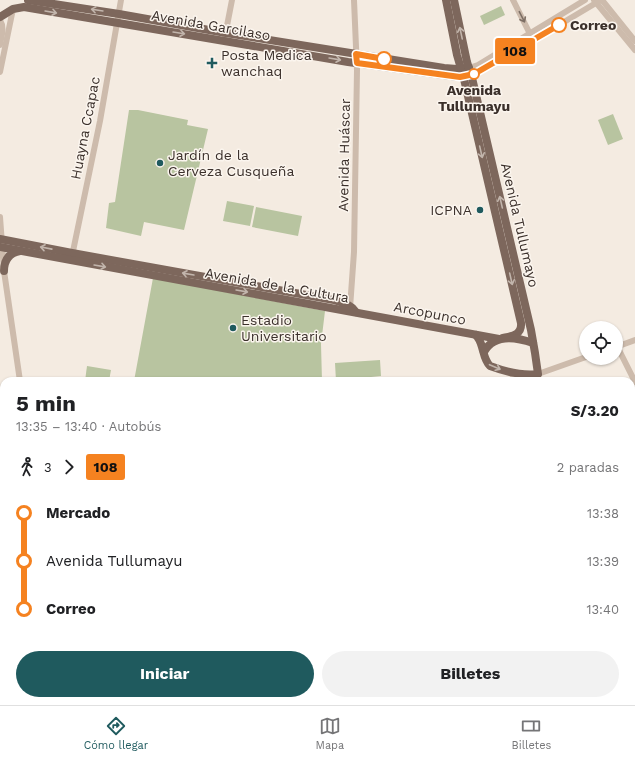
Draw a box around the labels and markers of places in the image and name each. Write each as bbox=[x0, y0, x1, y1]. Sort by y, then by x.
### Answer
marker: Correo bbox=[551, 17, 567, 33]
place label: Correo bbox=[570, 17, 616, 33]
place label: Posta Medica wanchaq bbox=[221, 47, 312, 79]
unlabelled marker bbox=[376, 51, 392, 67]
marker: Posta Medica wanchaq bbox=[206, 57, 218, 69]
marker: Avenida Tullumayu bbox=[468, 68, 480, 80]
place label: Avenida Tullumayu bbox=[438, 82, 510, 114]
place label: Jardín de la Cerveza Cusqueña bbox=[168, 147, 294, 179]
marker: Jardín de la Cerveza Cusqueña bbox=[155, 158, 165, 168]
place label: ICPNA bbox=[430, 202, 472, 218]
marker: ICPNA bbox=[475, 205, 485, 215]
place label: Estadio Universitario bbox=[241, 312, 327, 344]
marker: Estadio Universitario bbox=[228, 323, 238, 333]

